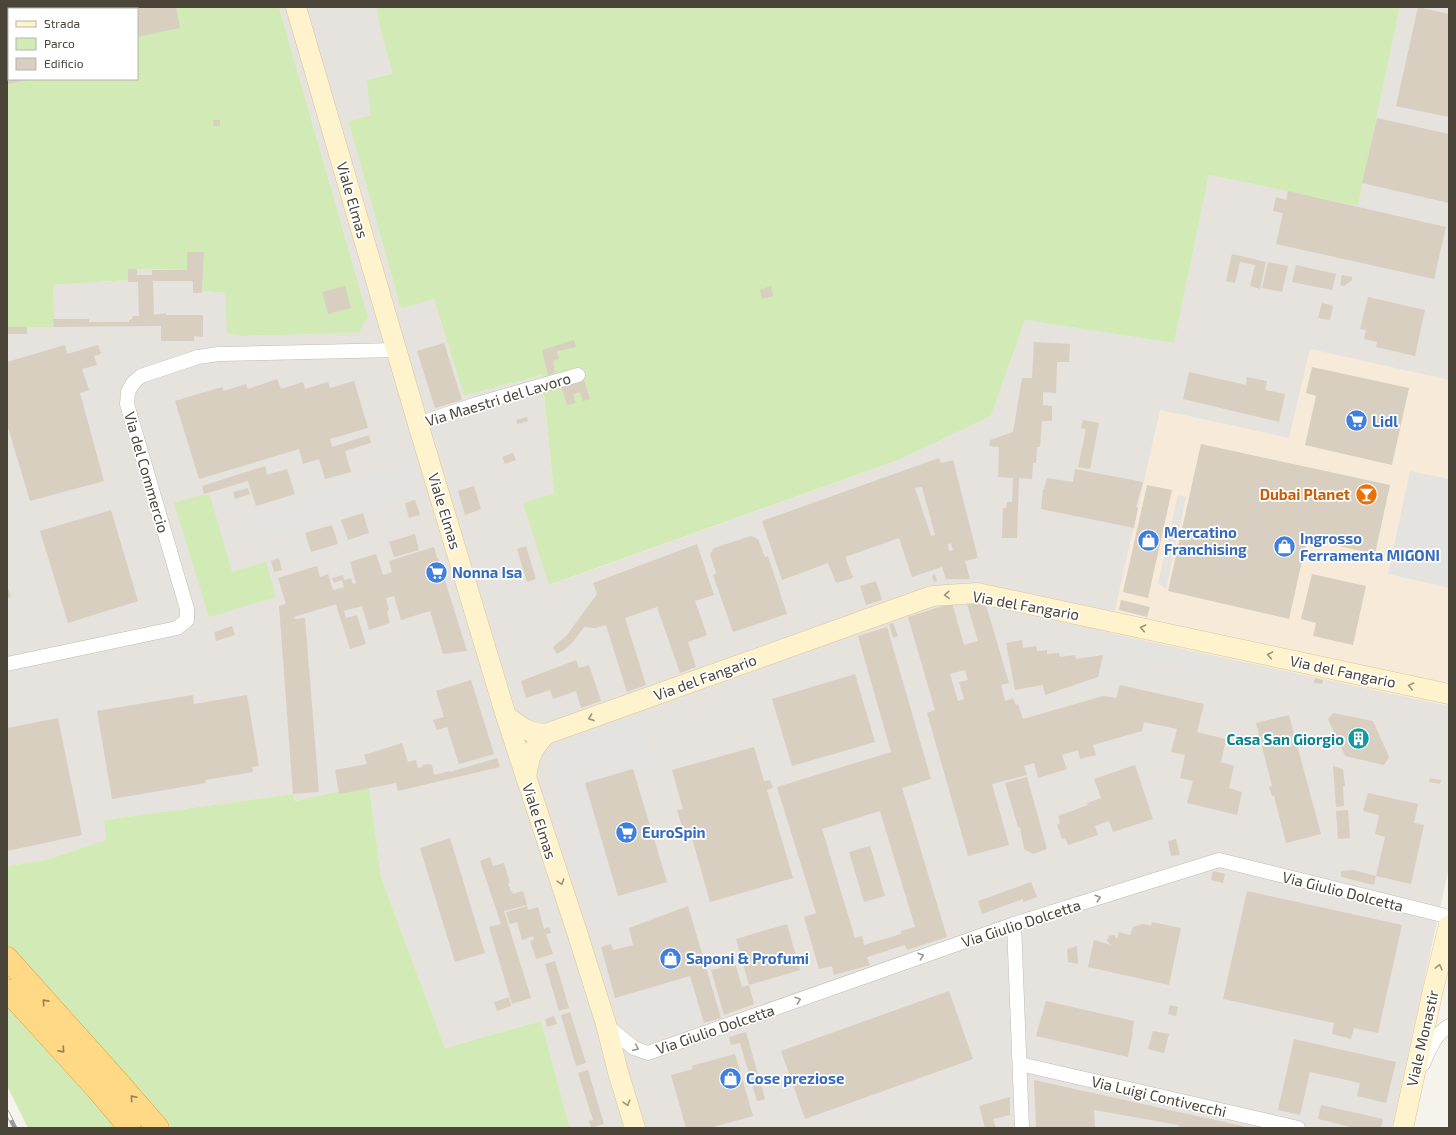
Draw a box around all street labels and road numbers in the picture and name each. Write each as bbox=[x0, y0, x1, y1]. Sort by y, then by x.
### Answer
street label: Viale Elmas bbox=[333, 160, 373, 240]
street label: Via Maestri del Lavoro bbox=[423, 368, 573, 430]
street label: Via del Commercio bbox=[121, 409, 173, 535]
street label: Viale Elmas bbox=[425, 471, 465, 551]
street label: Via del Fangario bbox=[971, 587, 1081, 623]
street label: Via del Fangario bbox=[651, 650, 759, 704]
street label: Via del Fangario bbox=[1288, 651, 1398, 691]
street label: Viale Elmas bbox=[519, 781, 561, 861]
street label: Via Giulio Dolcetta bbox=[1281, 867, 1405, 915]
street label: Via Giulio Dolcetta bbox=[959, 895, 1083, 951]
street label: Viale Monastir bbox=[1402, 988, 1442, 1088]
street label: Via Giulio Dolcetta bbox=[653, 1000, 777, 1058]
street label: Via Luigi Contivecchi bbox=[1090, 1072, 1228, 1120]

